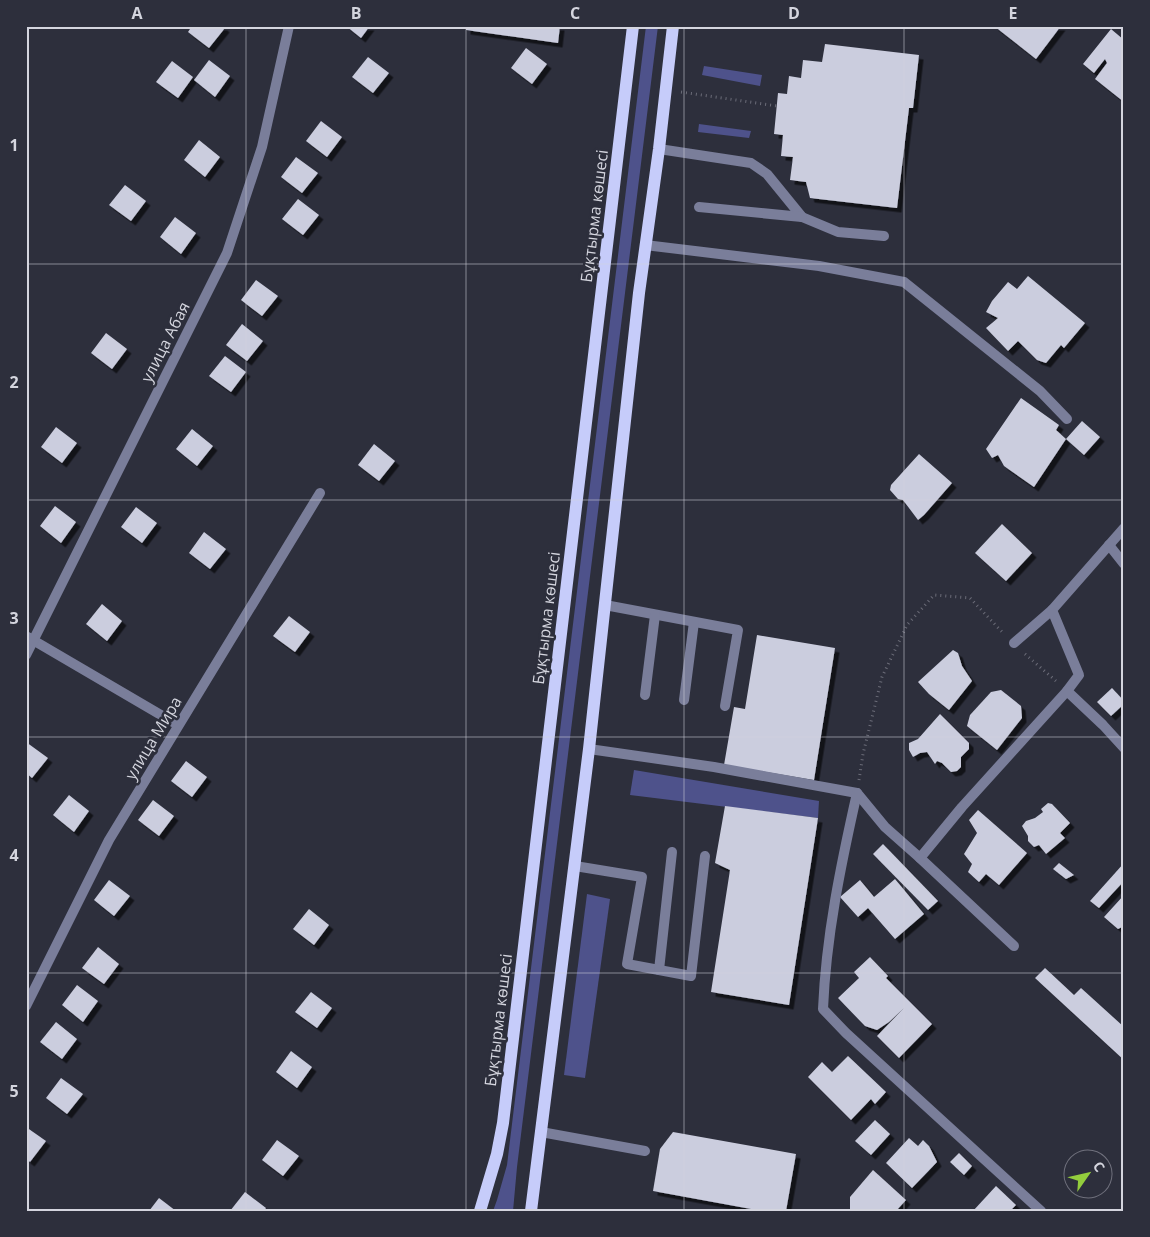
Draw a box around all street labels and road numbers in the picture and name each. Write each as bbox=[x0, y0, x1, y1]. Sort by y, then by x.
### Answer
street label: Бұқтырма көшесі bbox=[575, 148, 613, 284]
street label: улица Абая bbox=[135, 298, 195, 386]
street label: Бұқтырма көшесі bbox=[527, 550, 565, 686]
street label: улица Мира bbox=[119, 692, 187, 784]
street label: Бұқтырма көшесі bbox=[479, 952, 517, 1088]

